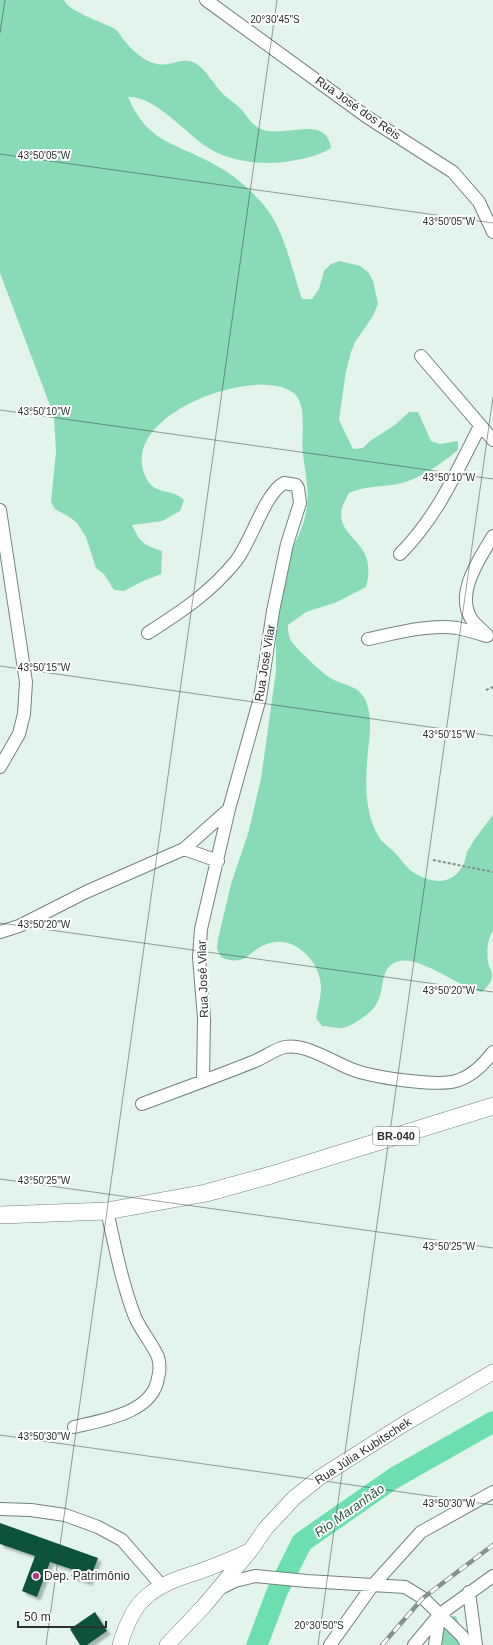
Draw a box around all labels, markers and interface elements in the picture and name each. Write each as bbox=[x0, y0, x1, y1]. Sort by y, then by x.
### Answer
text: 20°30'45"S bbox=[250, 14, 300, 25]
street label: Rua José dos Reis bbox=[313, 73, 403, 143]
text: 43°50'05"W bbox=[18, 150, 71, 161]
text: 43°50'05"W bbox=[423, 216, 476, 227]
text: 43°50'10"W bbox=[18, 406, 71, 417]
text: 43°50'10"W bbox=[423, 472, 476, 483]
street label: Rua José Vilar bbox=[252, 623, 278, 703]
text: 43°50'15"W bbox=[18, 662, 71, 673]
text: 43°50'15"W bbox=[423, 729, 476, 740]
text: 43°50'20"W bbox=[18, 919, 71, 930]
street label: Rua José Vilar bbox=[195, 940, 211, 1018]
text: 43°50'20"W bbox=[423, 985, 476, 996]
road number: BR-040 bbox=[373, 1127, 419, 1145]
text: 43°50'25"W bbox=[18, 1175, 71, 1186]
text: 43°50'25"W bbox=[423, 1241, 476, 1252]
street label: Rua Júlia Kubitschek bbox=[312, 1414, 415, 1487]
text: 43°50'30"W bbox=[18, 1431, 71, 1442]
water label: Rio Maranhão bbox=[312, 1481, 387, 1540]
text: 43°50'30"W bbox=[423, 1498, 476, 1509]
place label: Dep. Patrimônio bbox=[44, 1569, 130, 1583]
marker: Dep. Patrimônio bbox=[31, 1571, 41, 1581]
scale bar bbox=[18, 1603, 106, 1629]
text: 50 m bbox=[24, 1610, 51, 1624]
text: 20°30'50"S bbox=[294, 1620, 344, 1631]

